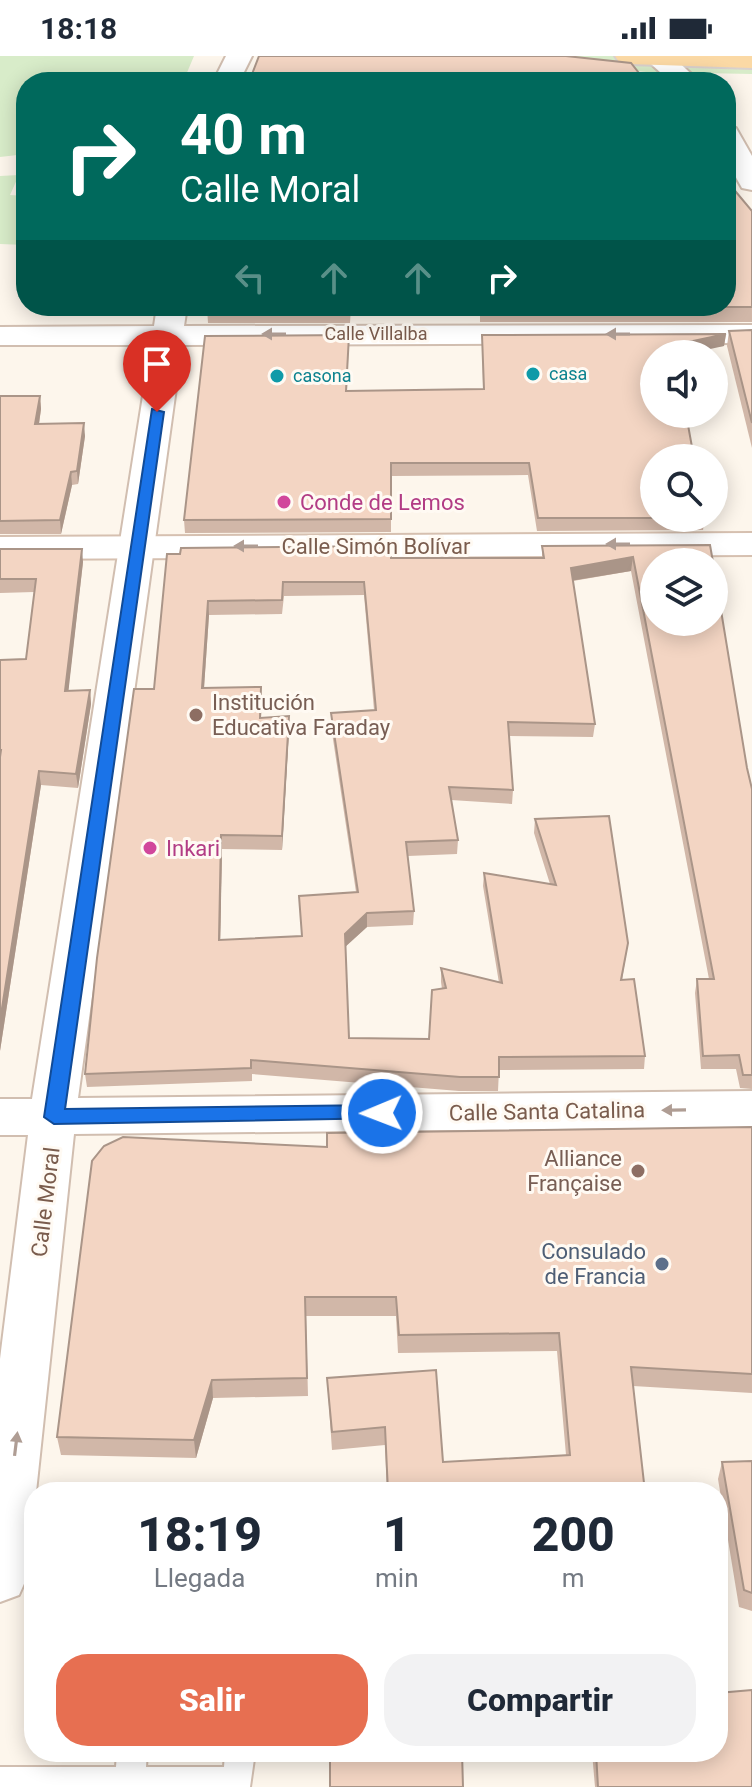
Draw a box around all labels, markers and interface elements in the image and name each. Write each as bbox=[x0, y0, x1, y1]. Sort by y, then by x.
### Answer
text: 18:18 bbox=[40, 11, 117, 46]
text: 40 m bbox=[180, 102, 307, 168]
icon: right bbox=[48, 104, 152, 208]
text: Calle Moral bbox=[180, 169, 360, 211]
icon: left bbox=[228, 256, 272, 300]
icon: ahead bbox=[312, 256, 356, 300]
icon: ahead bbox=[396, 256, 440, 300]
icon: right bbox=[480, 256, 524, 300]
street label: Calle Villalba bbox=[325, 323, 427, 344]
one-way arrow bbox=[261, 328, 286, 340]
one-way arrow bbox=[605, 328, 630, 340]
pin bbox=[123, 330, 191, 412]
map controls bbox=[640, 340, 728, 636]
button: sound bbox=[640, 340, 728, 428]
icon: arrive bbox=[135, 342, 179, 386]
place label: casa bbox=[549, 363, 587, 384]
place label: casona bbox=[293, 365, 352, 386]
marker: casa bbox=[524, 365, 542, 383]
marker: casona bbox=[268, 367, 286, 385]
button: search bbox=[640, 444, 728, 532]
place label: Conde de Lemos bbox=[300, 490, 465, 515]
marker: Conde de Lemos bbox=[275, 493, 293, 511]
street label: Calle Simón Bolívar bbox=[282, 534, 471, 559]
one-way arrow bbox=[605, 538, 630, 551]
one-way arrow bbox=[233, 540, 258, 553]
button: layers bbox=[640, 548, 728, 636]
place label: Institución Educativa Faraday bbox=[212, 690, 391, 740]
marker: Institución Educativa Faraday bbox=[187, 706, 205, 724]
place label: Inkari bbox=[166, 836, 220, 861]
marker: Inkari bbox=[141, 839, 159, 857]
position arrow bbox=[340, 1071, 424, 1155]
street label: Calle Santa Catalina bbox=[449, 1097, 645, 1126]
one-way arrow bbox=[661, 1103, 686, 1116]
street label: Calle Moral bbox=[26, 1146, 65, 1258]
place label: Alliance Française bbox=[527, 1146, 622, 1196]
marker: Alliance Française bbox=[629, 1162, 647, 1180]
place label: Consulado de Francia bbox=[541, 1239, 646, 1289]
marker: Consulado de Francia bbox=[653, 1255, 671, 1273]
one-way arrow bbox=[10, 1431, 23, 1456]
text: 18:19 bbox=[137, 1506, 262, 1563]
text: 1 bbox=[383, 1506, 411, 1563]
text: 200 bbox=[532, 1506, 615, 1563]
text: Llegada bbox=[154, 1563, 245, 1593]
text: min bbox=[375, 1563, 419, 1593]
text: m bbox=[562, 1563, 585, 1593]
button: Salir bbox=[56, 1654, 368, 1746]
button: Compartir bbox=[384, 1654, 696, 1746]

